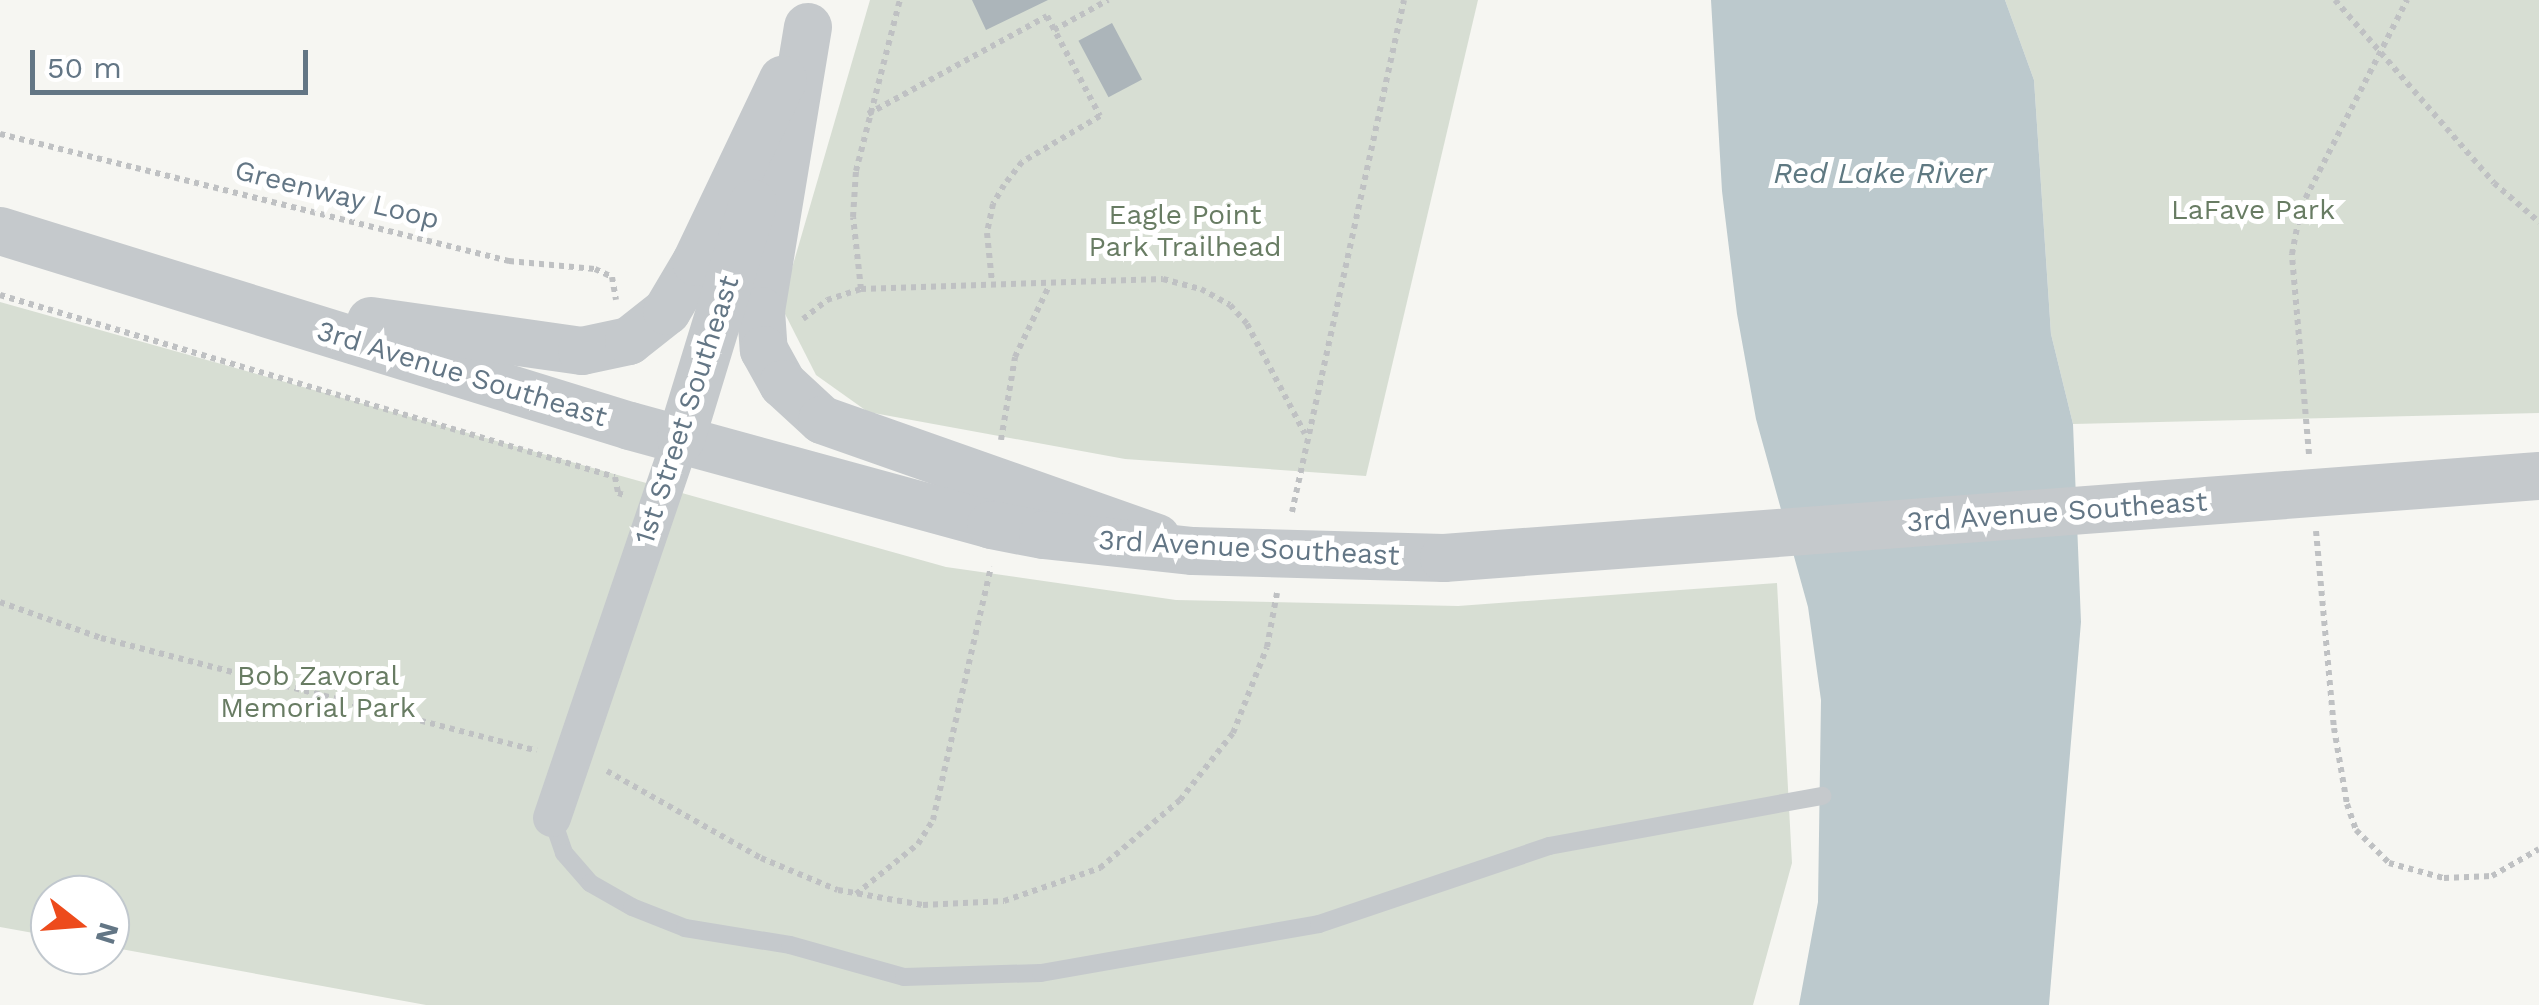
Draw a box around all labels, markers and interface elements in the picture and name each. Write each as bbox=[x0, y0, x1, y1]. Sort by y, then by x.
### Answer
scale bar bbox=[35, 30, 312, 92]
text: 50 m bbox=[47, 50, 122, 85]
street label: Greenway Loop bbox=[231, 153, 443, 237]
water label: Red Lake River bbox=[1773, 155, 1987, 191]
park label: LaFave Park bbox=[2171, 193, 2335, 227]
park label: Eagle Point Park Trailhead bbox=[1088, 198, 1282, 264]
street label: 1st Street Southeast bbox=[628, 271, 746, 549]
street label: 3rd Avenue Southeast bbox=[312, 314, 612, 434]
street label: 3rd Avenue Southeast bbox=[1905, 485, 2209, 539]
street label: 3rd Avenue Southeast bbox=[1097, 523, 1401, 573]
park label: Bob Zavoral Memorial Park bbox=[220, 659, 416, 725]
north arrow bbox=[30, 875, 130, 975]
text: N bbox=[88, 919, 126, 948]

